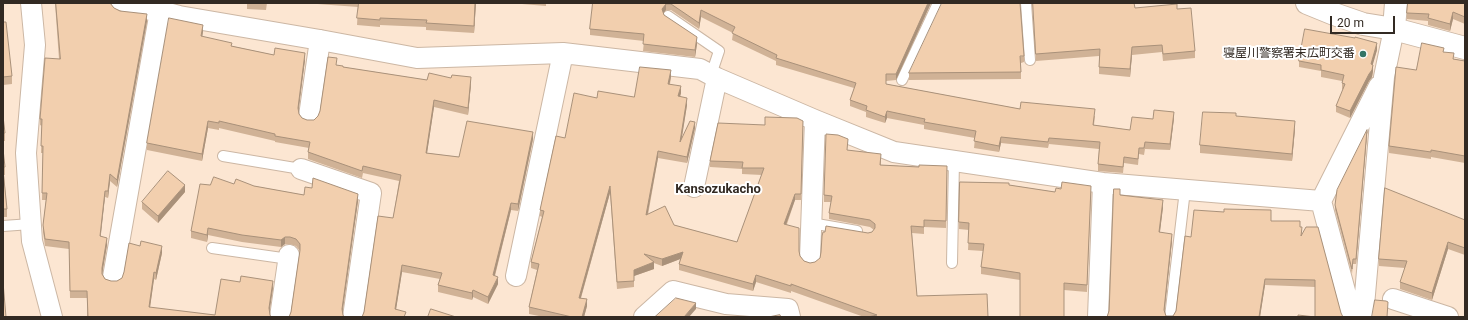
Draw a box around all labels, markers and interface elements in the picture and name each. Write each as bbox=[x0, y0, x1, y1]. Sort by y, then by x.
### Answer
scale bar bbox=[1332, 8, 1397, 34]
text: 20 m bbox=[1337, 16, 1364, 30]
place label: 寝屋川警察署末広町交番 bbox=[1223, 47, 1355, 61]
marker: 寝屋川警察署末広町交番 bbox=[1358, 49, 1368, 59]
district label: Kansozukacho bbox=[675, 182, 761, 198]

